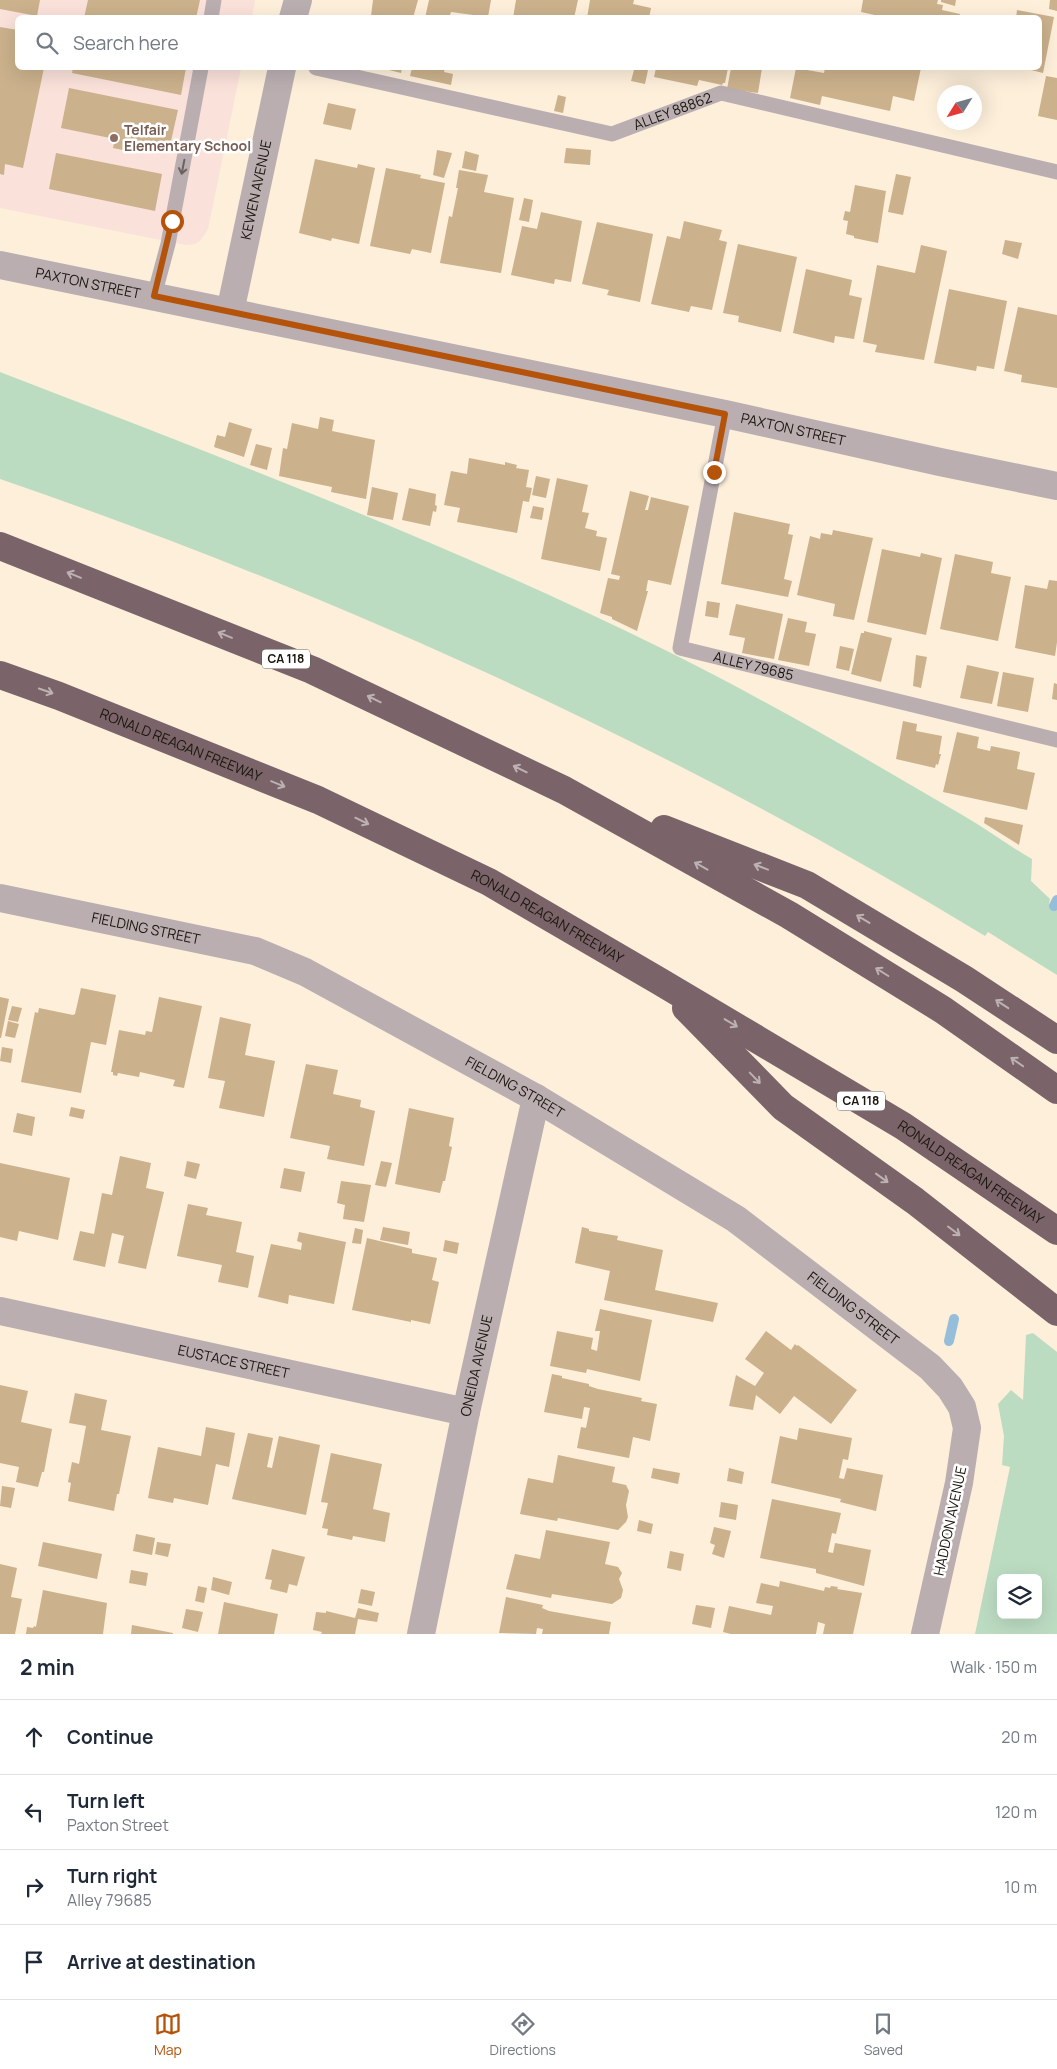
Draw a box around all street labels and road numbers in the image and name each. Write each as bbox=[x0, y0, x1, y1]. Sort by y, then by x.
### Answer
street label: ALLEY 88862 bbox=[631, 87, 714, 134]
street label: KEWEN AVENUE bbox=[236, 138, 275, 241]
street label: PAXTON STREET bbox=[34, 263, 143, 303]
street label: PAXTON STREET bbox=[739, 408, 848, 450]
street label: ALLEY 79685 bbox=[712, 647, 796, 684]
road number: CA 118 bbox=[262, 650, 310, 669]
street label: RONALD REAGAN FREEWAY bbox=[97, 703, 265, 786]
street label: RONALD REAGAN FREEWAY bbox=[468, 865, 627, 967]
street label: FIELDING STREET bbox=[90, 907, 203, 949]
street label: FIELDING STREET bbox=[462, 1051, 569, 1122]
road number: CA 118 bbox=[837, 1092, 885, 1110]
street label: RONALD REAGAN FREEWAY bbox=[894, 1115, 1048, 1228]
street label: FIELDING STREET bbox=[804, 1267, 904, 1350]
street label: ONEIDA AVENUE bbox=[455, 1313, 496, 1418]
street label: EUSTACE STREET bbox=[176, 1340, 292, 1383]
street label: HADDON AVENUE bbox=[929, 1464, 970, 1577]

